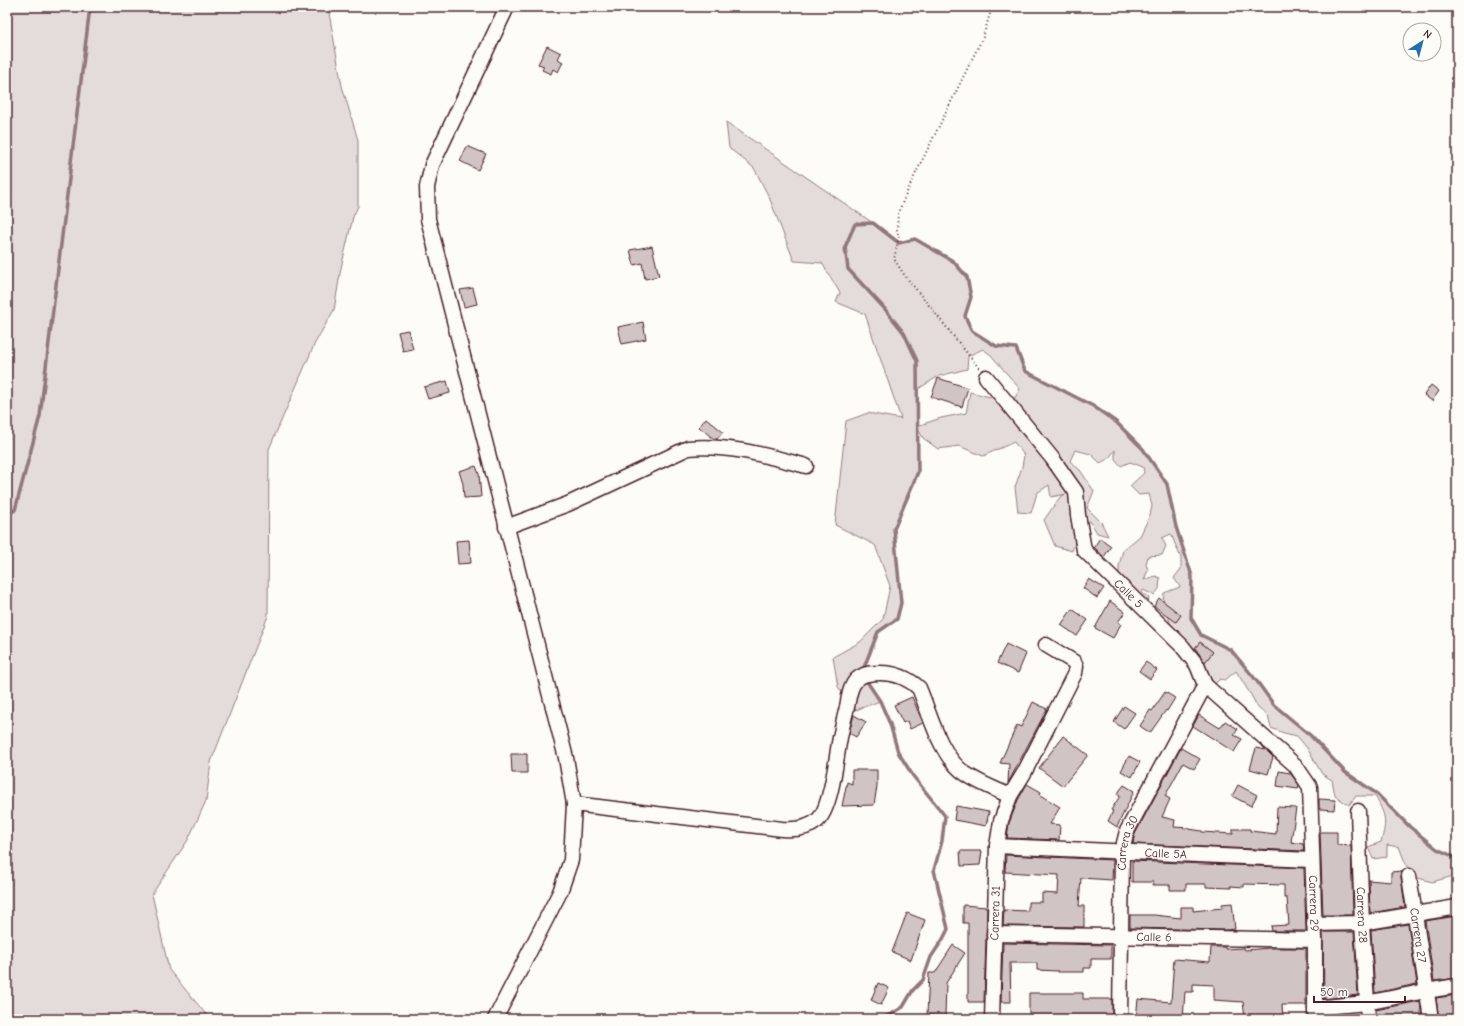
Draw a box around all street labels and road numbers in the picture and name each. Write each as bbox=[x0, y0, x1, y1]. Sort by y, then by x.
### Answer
street label: Calle 5 bbox=[1111, 576, 1146, 611]
street label: Carrera 30 bbox=[1115, 813, 1141, 871]
street label: Calle 5A bbox=[1144, 846, 1187, 861]
street label: Carrera 29 bbox=[1306, 875, 1322, 932]
street label: Carrera 31 bbox=[987, 885, 1003, 940]
street label: Carrera 28 bbox=[1354, 887, 1370, 943]
street label: Carrera 27 bbox=[1407, 907, 1429, 964]
street label: Calle 6 bbox=[1136, 930, 1172, 944]

